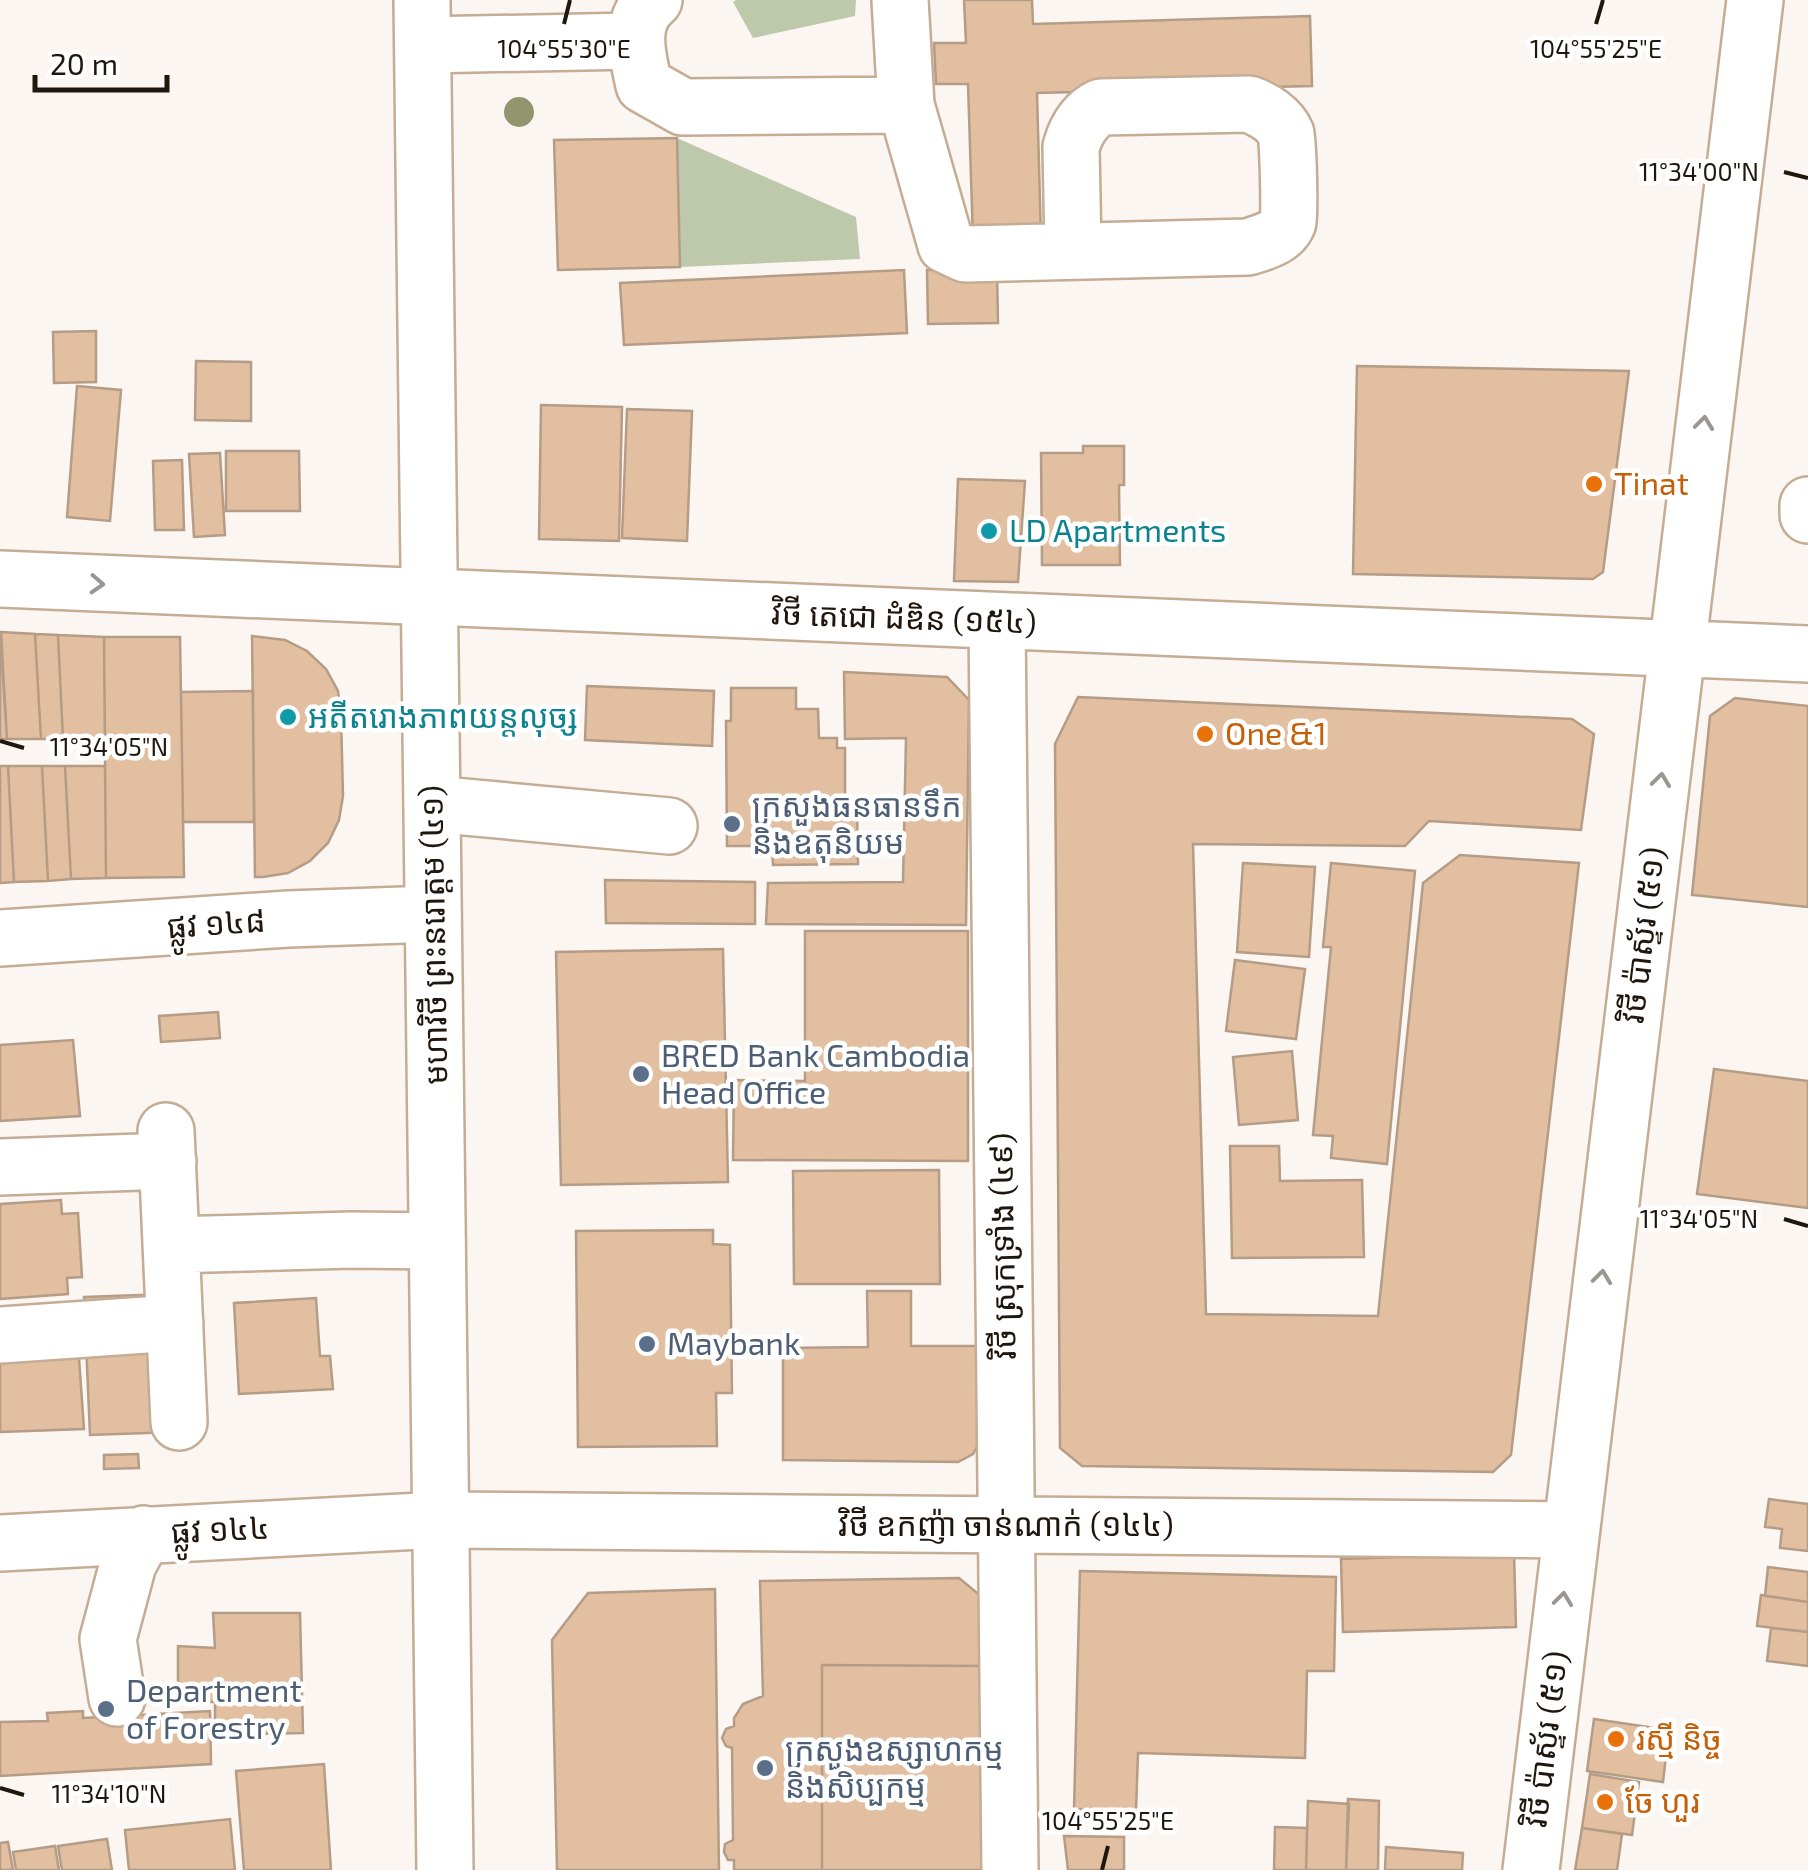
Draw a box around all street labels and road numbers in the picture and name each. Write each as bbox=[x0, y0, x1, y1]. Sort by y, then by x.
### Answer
street label: វិថី តេជោ ដំឌិន (១៥៤) bbox=[770, 592, 1037, 640]
street label: មហាវិថី ព្រះនរោត្តម (៤១) bbox=[410, 785, 456, 1085]
street label: វិថី ប៉ាស្ទ័រ (៥១) bbox=[1611, 845, 1673, 1026]
street label: ផ្លូវ ១៤៨ bbox=[165, 900, 267, 956]
street label: វិថី ស្រុកទ្រាំង (៤៩) bbox=[980, 1132, 1025, 1360]
street label: វិថី ឧកញ៉ា ចាន់ណាក់ (១៤៤) bbox=[838, 1504, 1174, 1544]
street label: ផ្លូវ ១៤៤ bbox=[170, 1506, 271, 1561]
street label: វិថី ប៉ាស្ទ័រ (៥១) bbox=[1514, 1649, 1576, 1830]

